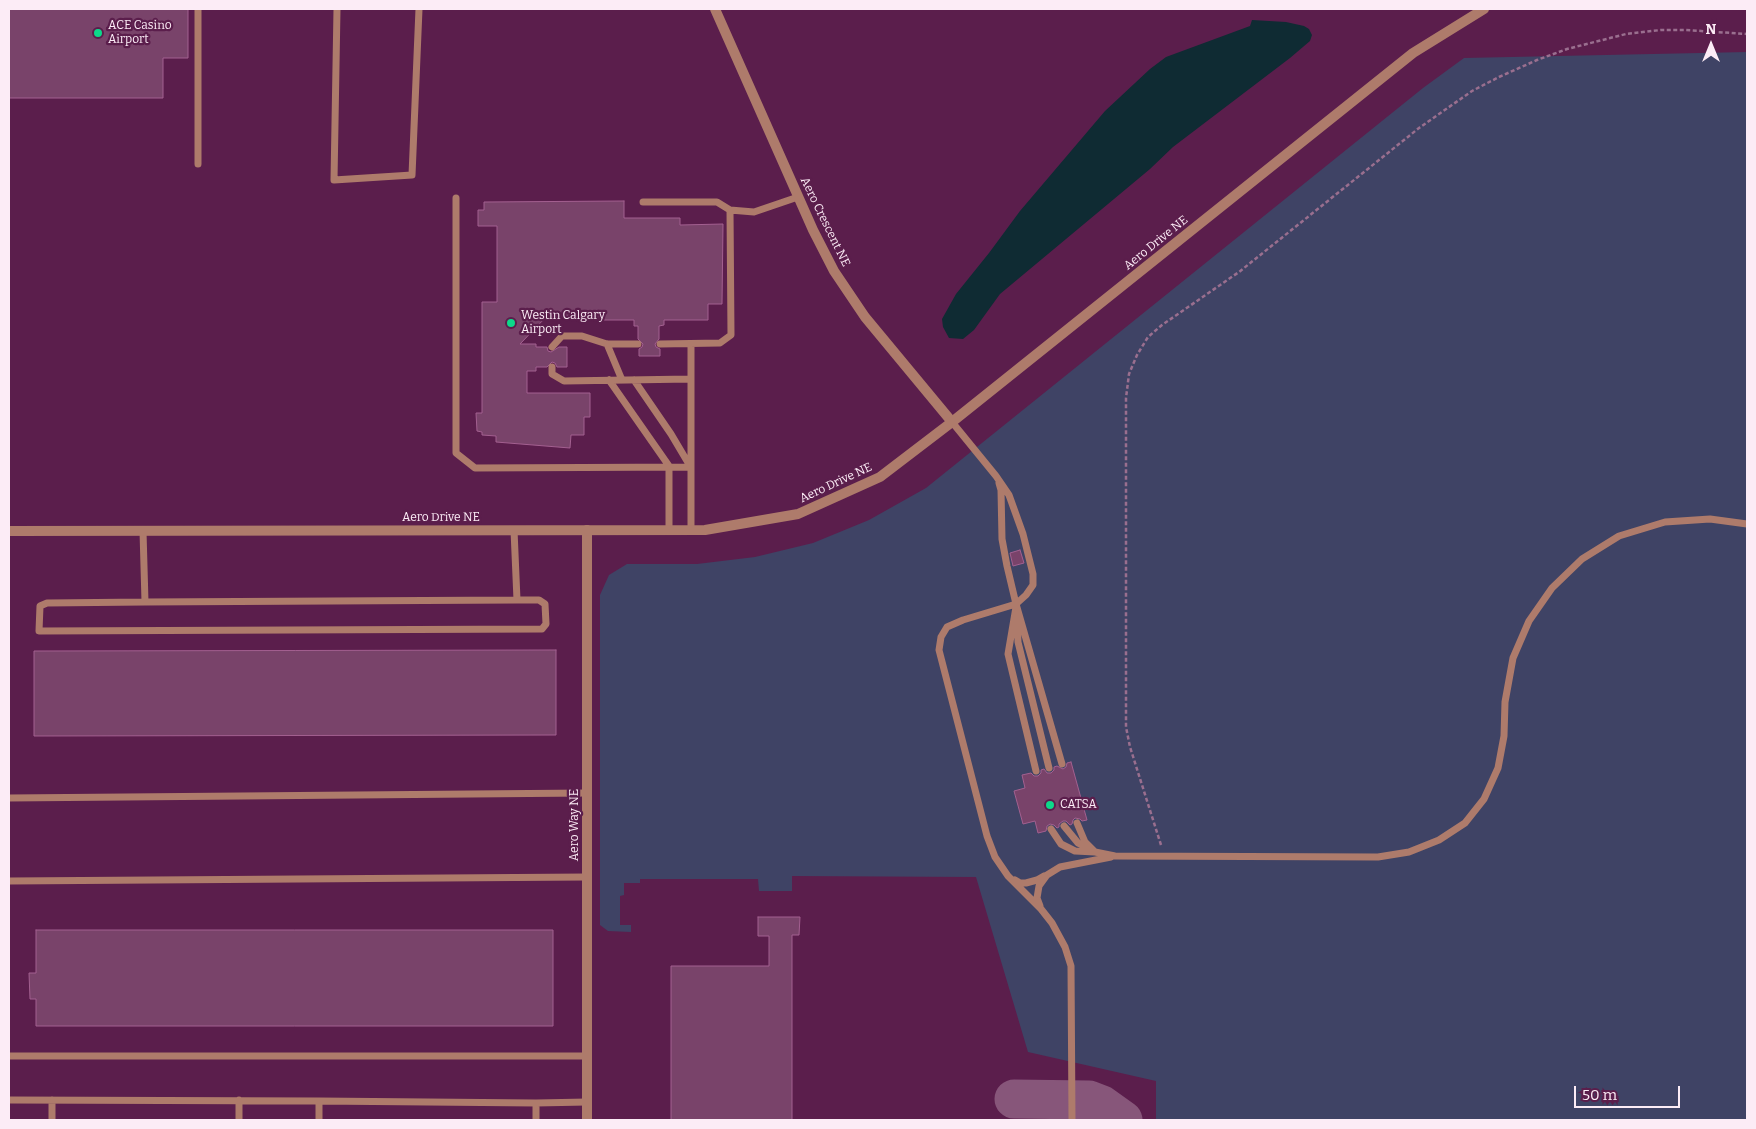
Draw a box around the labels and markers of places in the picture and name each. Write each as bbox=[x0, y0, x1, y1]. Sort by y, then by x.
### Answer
place label: ACE Casino Airport bbox=[108, 19, 172, 47]
marker: ACE Casino Airport bbox=[92, 27, 104, 39]
place label: Westin Calgary Airport bbox=[521, 309, 605, 337]
marker: Westin Calgary Airport bbox=[505, 317, 517, 329]
place label: CATSA bbox=[1060, 798, 1097, 812]
marker: CATSA bbox=[1044, 799, 1056, 811]

